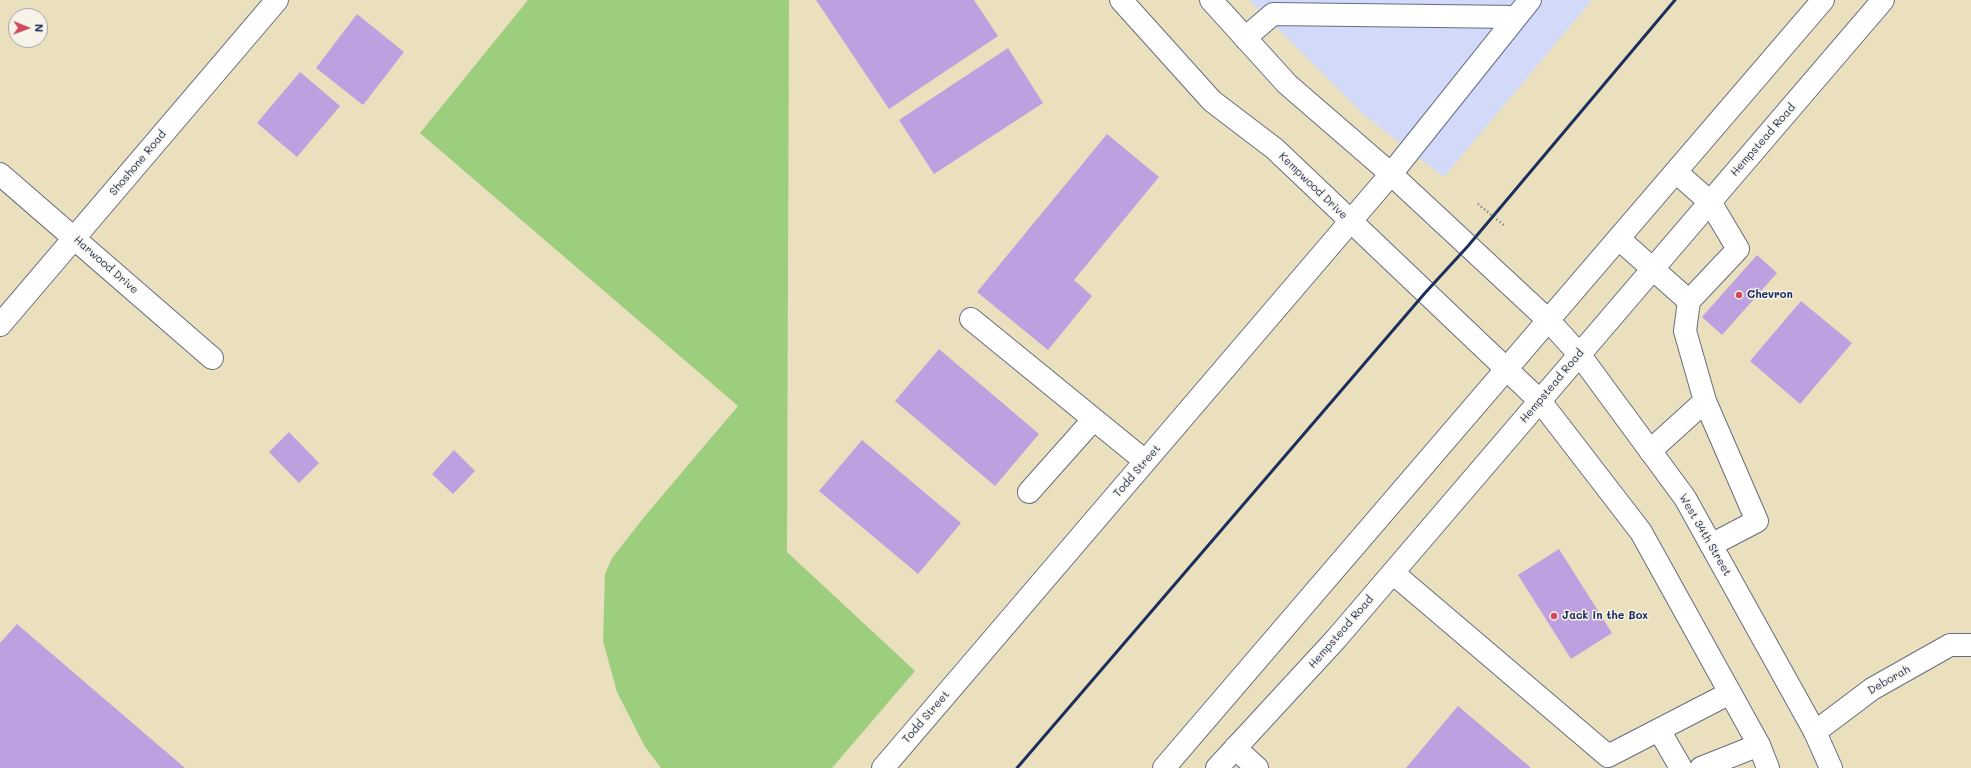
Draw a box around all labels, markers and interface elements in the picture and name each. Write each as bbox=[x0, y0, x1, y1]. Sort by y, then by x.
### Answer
north arrow bbox=[8, 8, 48, 48]
text: N bbox=[32, 24, 47, 33]
street label: Hempstead Road bbox=[1728, 101, 1798, 179]
street label: Shoshone Road bbox=[107, 128, 169, 198]
street label: Kempwood Drive bbox=[1276, 150, 1350, 222]
street label: Harwood Drive bbox=[71, 233, 141, 297]
place label: Chevron bbox=[1747, 288, 1793, 302]
marker: Chevron bbox=[1734, 290, 1744, 300]
street label: Hempstead Road bbox=[1517, 347, 1587, 425]
street label: Todd Street bbox=[1111, 442, 1163, 500]
street label: West 34th Street bbox=[1676, 492, 1734, 578]
street label: Hempstead Road bbox=[1306, 593, 1376, 671]
place label: Jack in the Box bbox=[1562, 609, 1648, 623]
marker: Jack in the Box bbox=[1549, 611, 1559, 621]
street label: Deborah bbox=[1866, 663, 1912, 697]
street label: Todd Street bbox=[900, 688, 952, 746]

